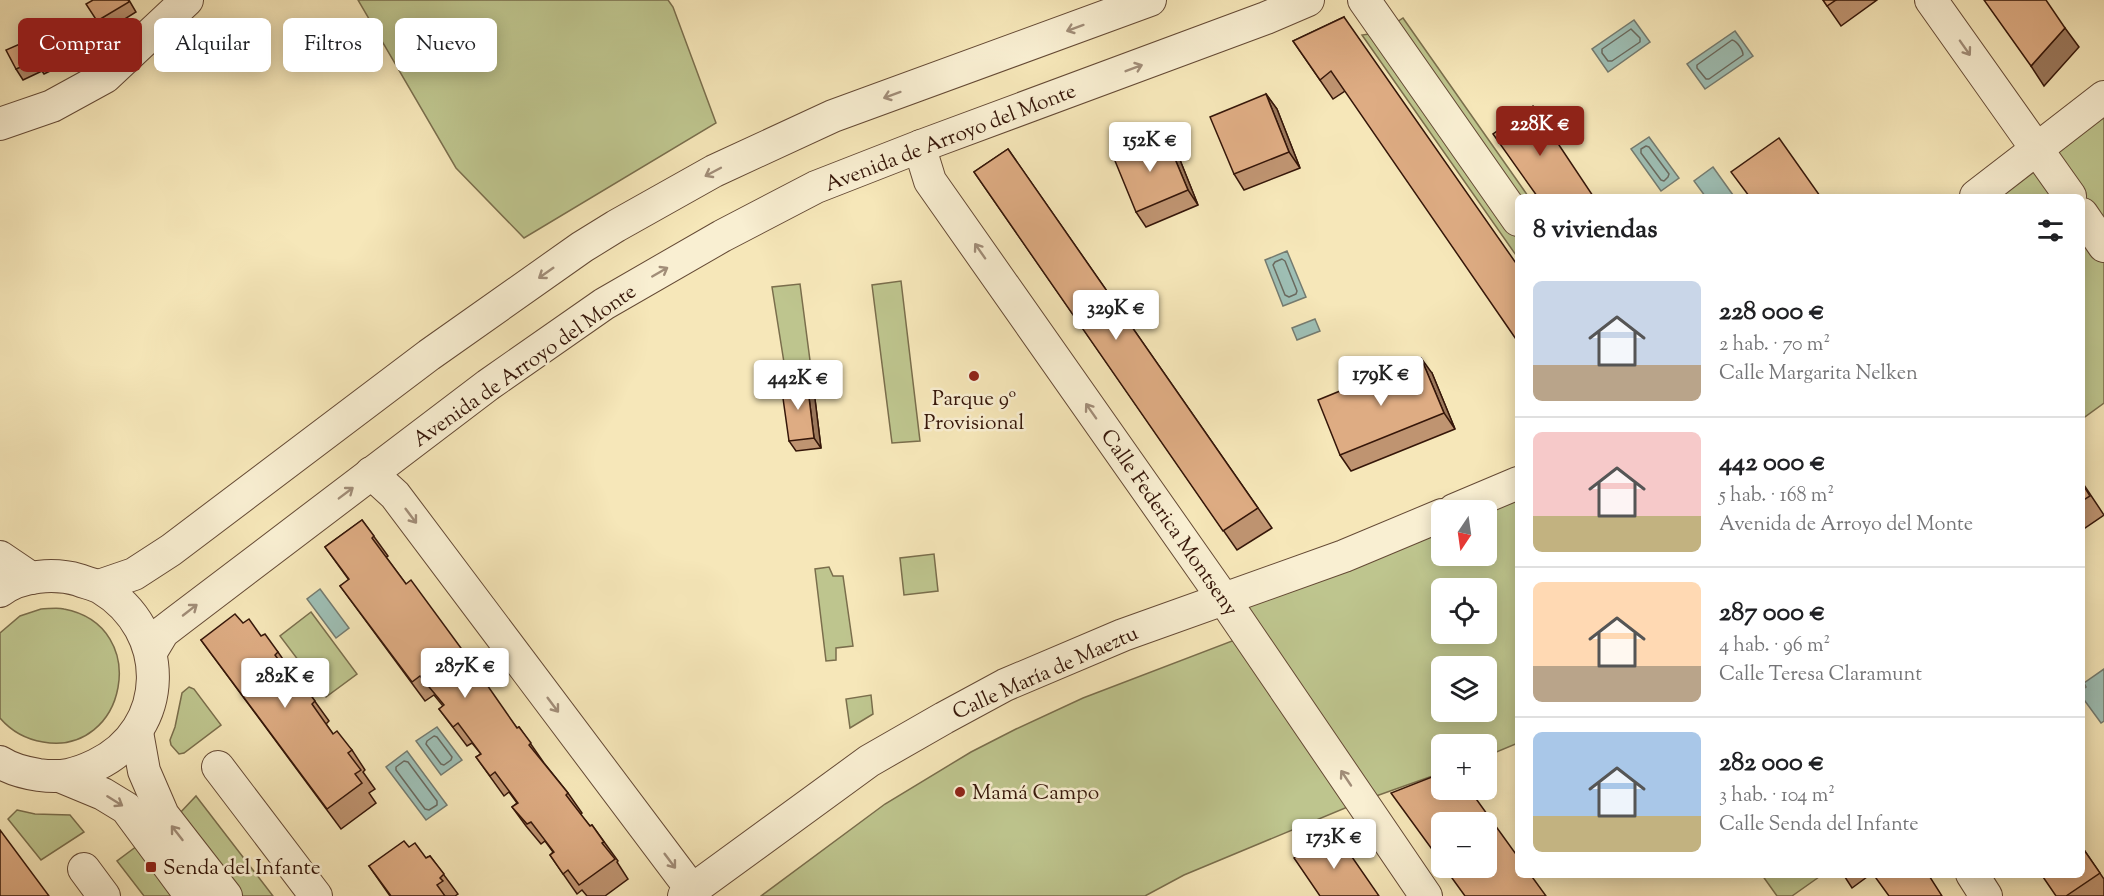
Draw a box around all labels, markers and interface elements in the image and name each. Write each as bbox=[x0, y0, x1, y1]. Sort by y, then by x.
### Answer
chip: Comprar bbox=[18, 18, 142, 72]
chip: Alquilar bbox=[154, 18, 271, 72]
chip: Filtros bbox=[283, 18, 383, 72]
chip: Nuevo bbox=[395, 18, 497, 72]
one-way arrow bbox=[1066, 23, 1085, 34]
one-way arrow bbox=[1959, 39, 1971, 55]
one-way arrow bbox=[1124, 62, 1143, 73]
street label: Avenida de Arroyo del Monte bbox=[821, 77, 1081, 201]
one-way arrow bbox=[883, 90, 902, 101]
pin: 228K € bbox=[1491, 106, 1589, 157]
text: 228K € bbox=[1510, 111, 1570, 140]
pin: 152K € bbox=[1101, 122, 1199, 173]
text: 152K € bbox=[1123, 127, 1177, 156]
one-way arrow bbox=[705, 166, 722, 178]
text: 8 viviendas bbox=[1533, 212, 1657, 249]
icon: filters bbox=[2034, 214, 2067, 247]
one-way arrow bbox=[974, 243, 986, 259]
one-way arrow bbox=[651, 265, 668, 277]
one-way arrow bbox=[539, 267, 555, 279]
street label: Avenida de Arroyo del Monte bbox=[407, 278, 643, 455]
pin: 329K € bbox=[1067, 290, 1165, 341]
text: 228 000 € bbox=[1719, 294, 1825, 331]
text: 329K € bbox=[1087, 295, 1145, 324]
icon: home bbox=[1581, 305, 1653, 377]
text: 2 hab. · 70 m² bbox=[1719, 331, 1830, 360]
pin: 179K € bbox=[1332, 356, 1430, 407]
pin: 442K € bbox=[749, 360, 847, 411]
text: Calle Margarita Nelken bbox=[1719, 360, 1918, 389]
text: 179K € bbox=[1352, 361, 1410, 390]
text: 442K € bbox=[768, 365, 828, 394]
marker: Parque 9º Provisional bbox=[967, 369, 981, 383]
place label: Parque 9º Provisional bbox=[924, 385, 1025, 439]
one-way arrow bbox=[1085, 403, 1097, 419]
street label: Calle Federica Montseny bbox=[1092, 424, 1245, 623]
text: 442 000 € bbox=[1719, 445, 1826, 482]
icon: home bbox=[1581, 456, 1653, 528]
text: 5 hab. · 168 m² bbox=[1719, 482, 1834, 511]
one-way arrow bbox=[337, 486, 353, 499]
north arrow bbox=[1431, 500, 1497, 566]
map controls bbox=[1431, 500, 1497, 878]
one-way arrow bbox=[405, 507, 417, 523]
text: Avenida de Arroyo del Monte bbox=[1719, 511, 1973, 540]
button: locate bbox=[1431, 578, 1497, 644]
text: 287 000 € bbox=[1719, 595, 1826, 632]
one-way arrow bbox=[182, 604, 198, 617]
icon: home bbox=[1581, 606, 1653, 678]
street label: Calle María de Maeztu bbox=[948, 619, 1143, 728]
text: 4 hab. · 96 m² bbox=[1719, 632, 1830, 661]
pin: 287K € bbox=[416, 648, 514, 699]
text: 287K € bbox=[435, 653, 495, 682]
button: layers bbox=[1431, 656, 1497, 722]
pin: 282K € bbox=[236, 658, 334, 709]
text: Calle Teresa Claramunt bbox=[1719, 661, 1922, 690]
text: 282K € bbox=[255, 663, 315, 692]
one-way arrow bbox=[547, 697, 560, 713]
button: + bbox=[1431, 734, 1497, 800]
text: 282 000 € bbox=[1719, 745, 1824, 782]
icon: home bbox=[1581, 756, 1653, 828]
one-way arrow bbox=[1340, 770, 1352, 787]
place label: Mamá Campo bbox=[972, 779, 1099, 809]
text: 3 hab. · 104 m² bbox=[1719, 782, 1835, 811]
marker: Mamá Campo bbox=[953, 785, 967, 799]
one-way arrow bbox=[106, 796, 123, 808]
text: Calle Senda del Infante bbox=[1719, 811, 1919, 840]
button: − bbox=[1431, 812, 1497, 878]
pin: 173K € bbox=[1285, 819, 1383, 870]
text: 173K € bbox=[1306, 824, 1362, 853]
one-way arrow bbox=[171, 825, 184, 841]
one-way arrow bbox=[664, 853, 677, 869]
place label: Senda del Infante bbox=[163, 854, 321, 884]
marker: Senda del Infante bbox=[144, 860, 158, 874]

